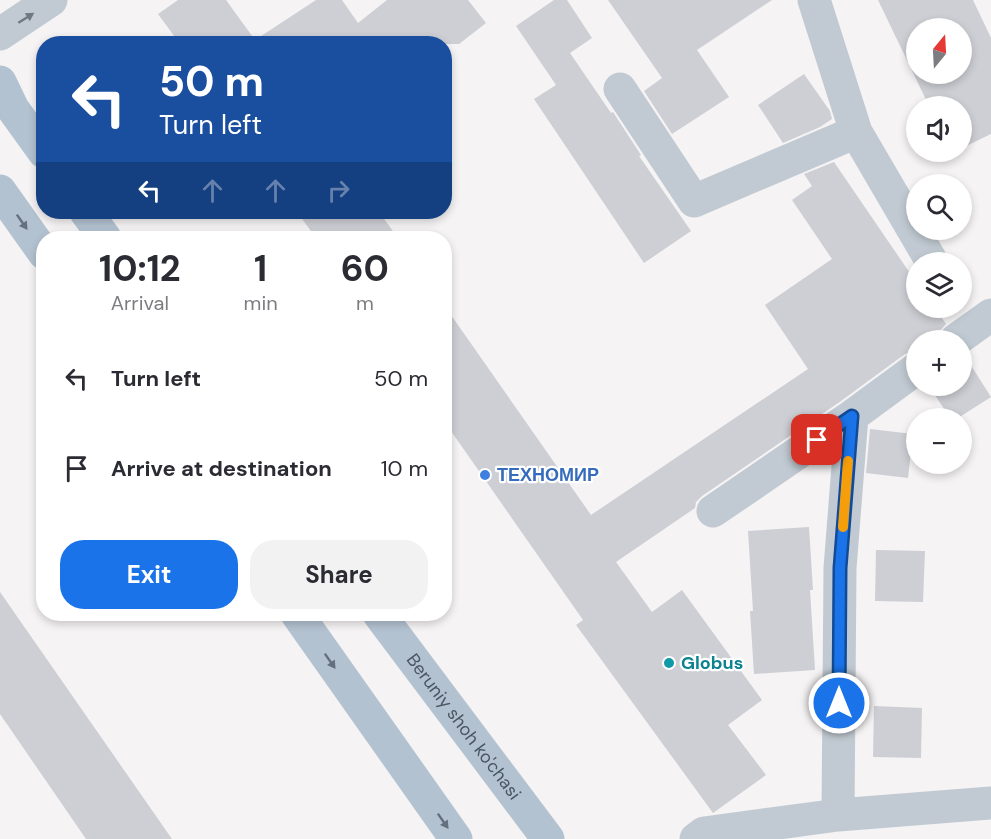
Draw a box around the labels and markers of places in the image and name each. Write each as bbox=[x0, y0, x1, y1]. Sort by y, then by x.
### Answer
pin bbox=[791, 414, 842, 465]
place label: ТЕХНОМИР bbox=[497, 463, 599, 487]
marker: ТЕХНОМИР bbox=[478, 468, 492, 482]
place label: Globus bbox=[681, 651, 743, 675]
marker: Globus bbox=[662, 656, 676, 670]

